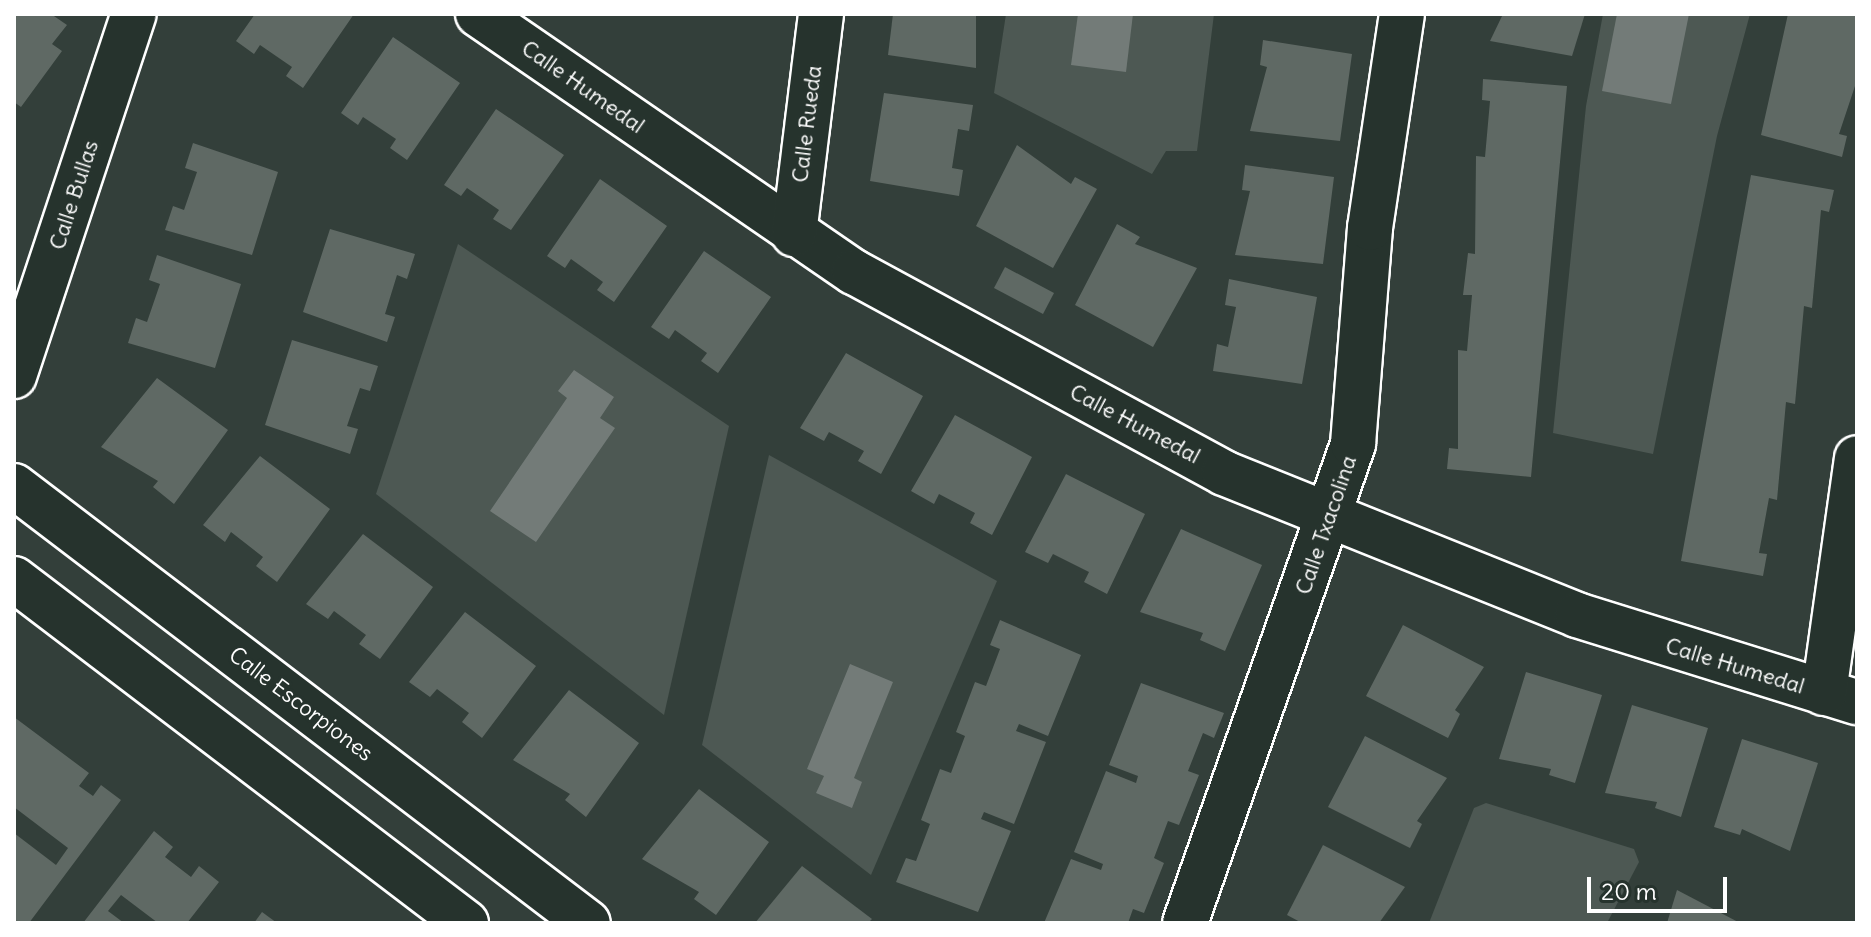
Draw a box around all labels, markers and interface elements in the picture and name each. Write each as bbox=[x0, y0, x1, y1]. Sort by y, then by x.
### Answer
street label: Calle Humedal bbox=[516, 35, 650, 139]
street label: Calle Rueda bbox=[787, 64, 827, 184]
street label: Calle Bullas bbox=[44, 137, 104, 253]
street label: Calle Humedal bbox=[1065, 379, 1205, 469]
street label: Calle Txacolina bbox=[1290, 452, 1362, 598]
street label: Calle Humedal bbox=[1662, 632, 1808, 700]
street label: Calle Escorpiones bbox=[224, 641, 378, 767]
scale bar bbox=[1591, 861, 1731, 911]
text: 20 m bbox=[1601, 876, 1657, 906]

